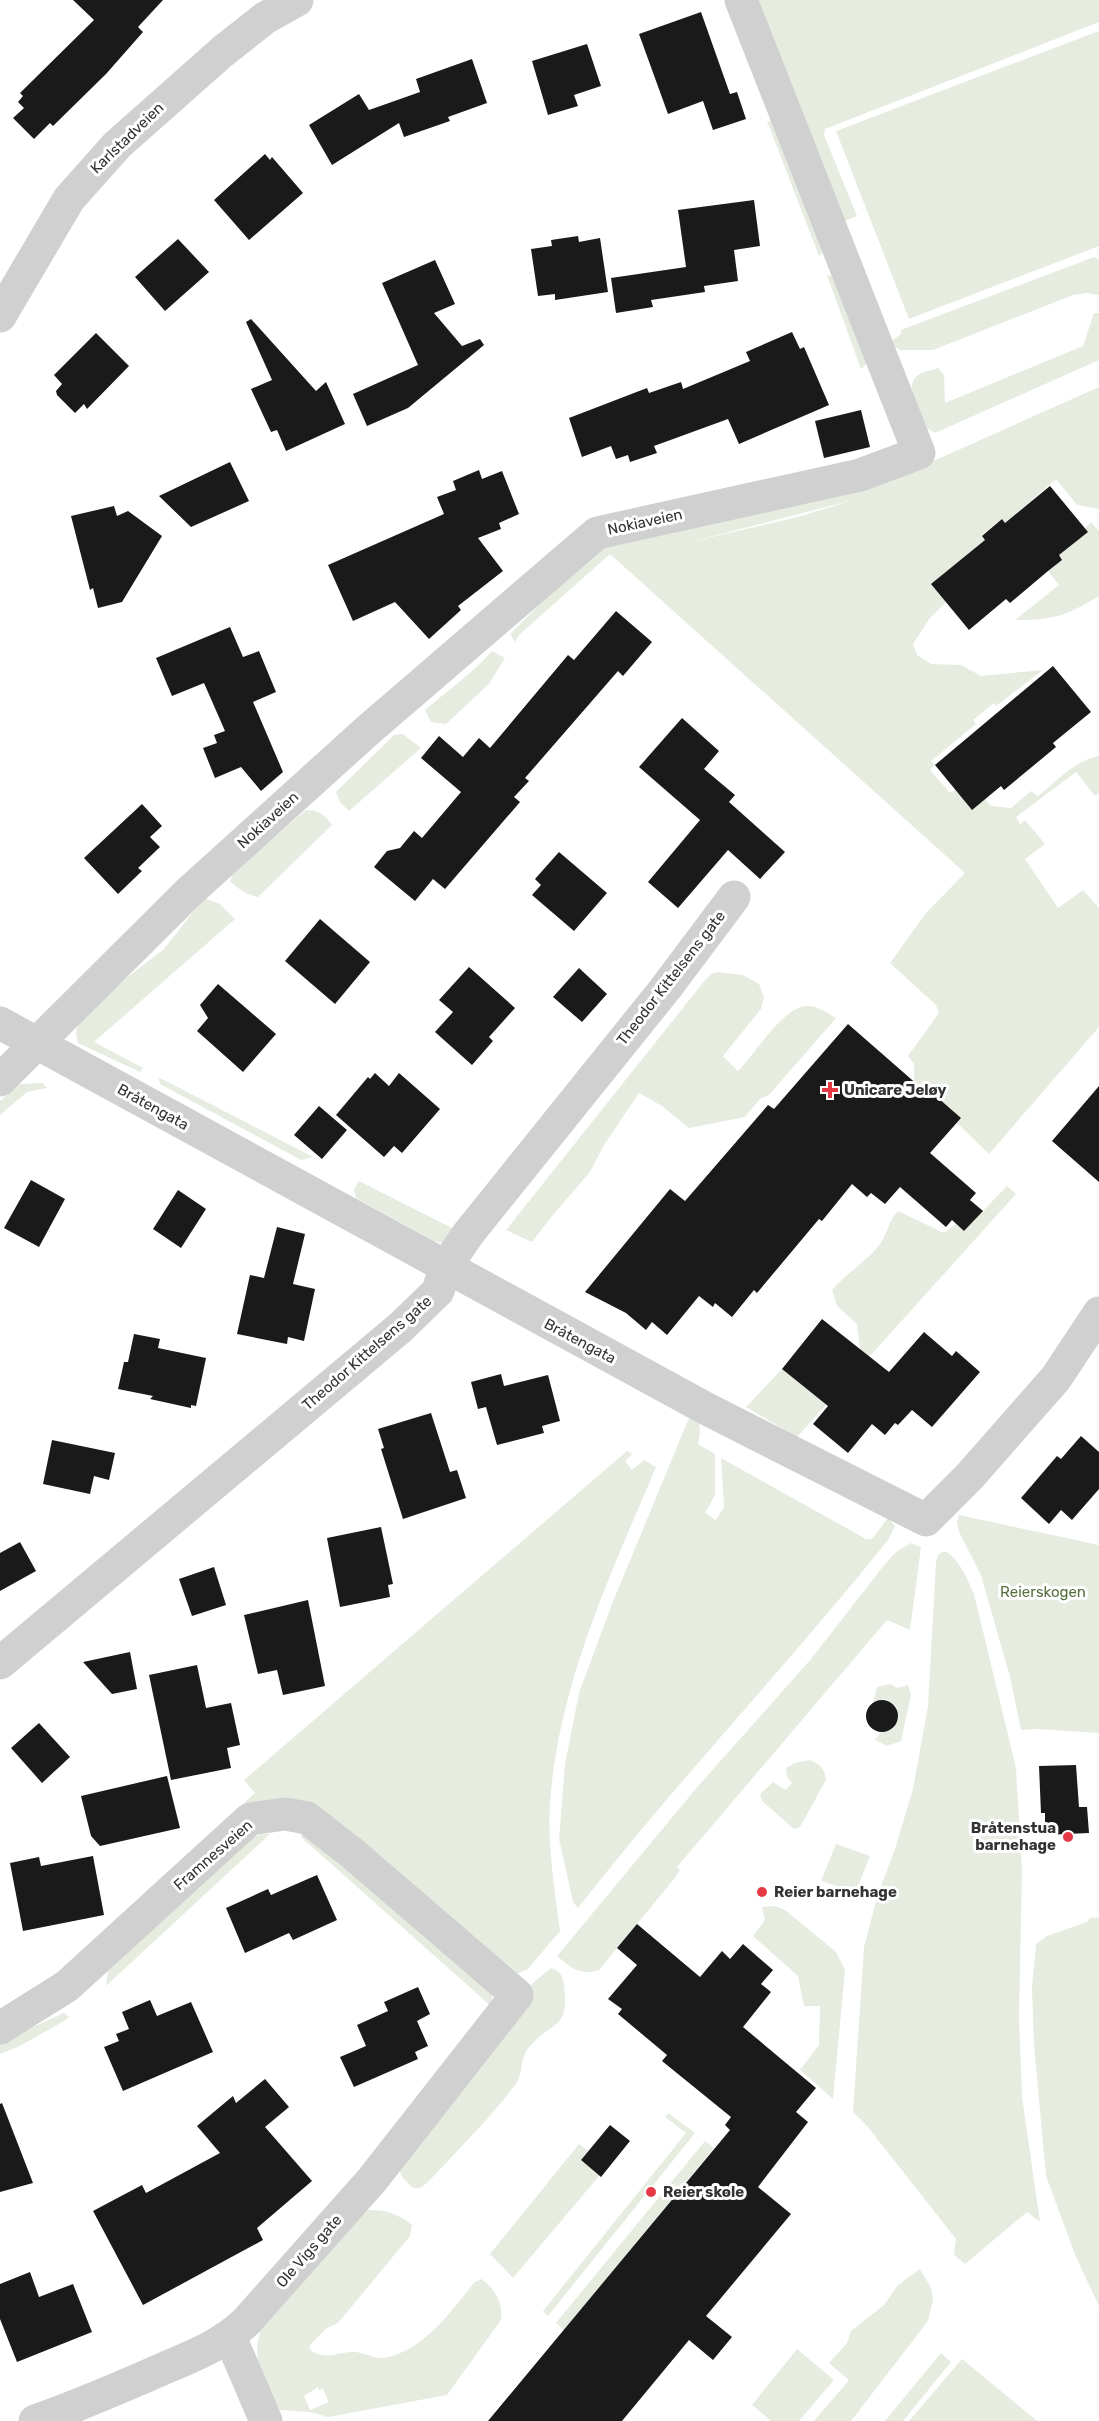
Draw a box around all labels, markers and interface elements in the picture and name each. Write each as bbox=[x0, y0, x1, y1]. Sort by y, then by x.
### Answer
street label: Karlstadveien bbox=[87, 99, 167, 177]
street label: Nokiaveien bbox=[606, 505, 684, 539]
street label: Nokiaveien bbox=[234, 788, 302, 852]
street label: Theodor Kittelsens gate bbox=[613, 907, 729, 1049]
street label: Bråtengata bbox=[114, 1080, 192, 1134]
marker: Unicare Jeløy bbox=[821, 1081, 839, 1099]
place label: Unicare Jeløy bbox=[844, 1081, 946, 1099]
street label: Theodor Kittelsens gate bbox=[299, 1292, 435, 1414]
street label: Bråtengata bbox=[541, 1315, 619, 1367]
park label: Reierskogen bbox=[1000, 1583, 1086, 1601]
street label: Framnesveien bbox=[170, 1816, 256, 1894]
place label: Bråtenstua barnehage bbox=[971, 1819, 1056, 1854]
marker: Bråtenstua barnehage bbox=[1061, 1830, 1075, 1844]
place label: Reier barnehage bbox=[774, 1883, 897, 1901]
marker: Reier barnehage bbox=[755, 1885, 769, 1899]
place label: Reier skole bbox=[663, 2183, 744, 2201]
marker: Reier skole bbox=[644, 2185, 658, 2199]
street label: Ole Vigs gate bbox=[272, 2211, 346, 2291]

